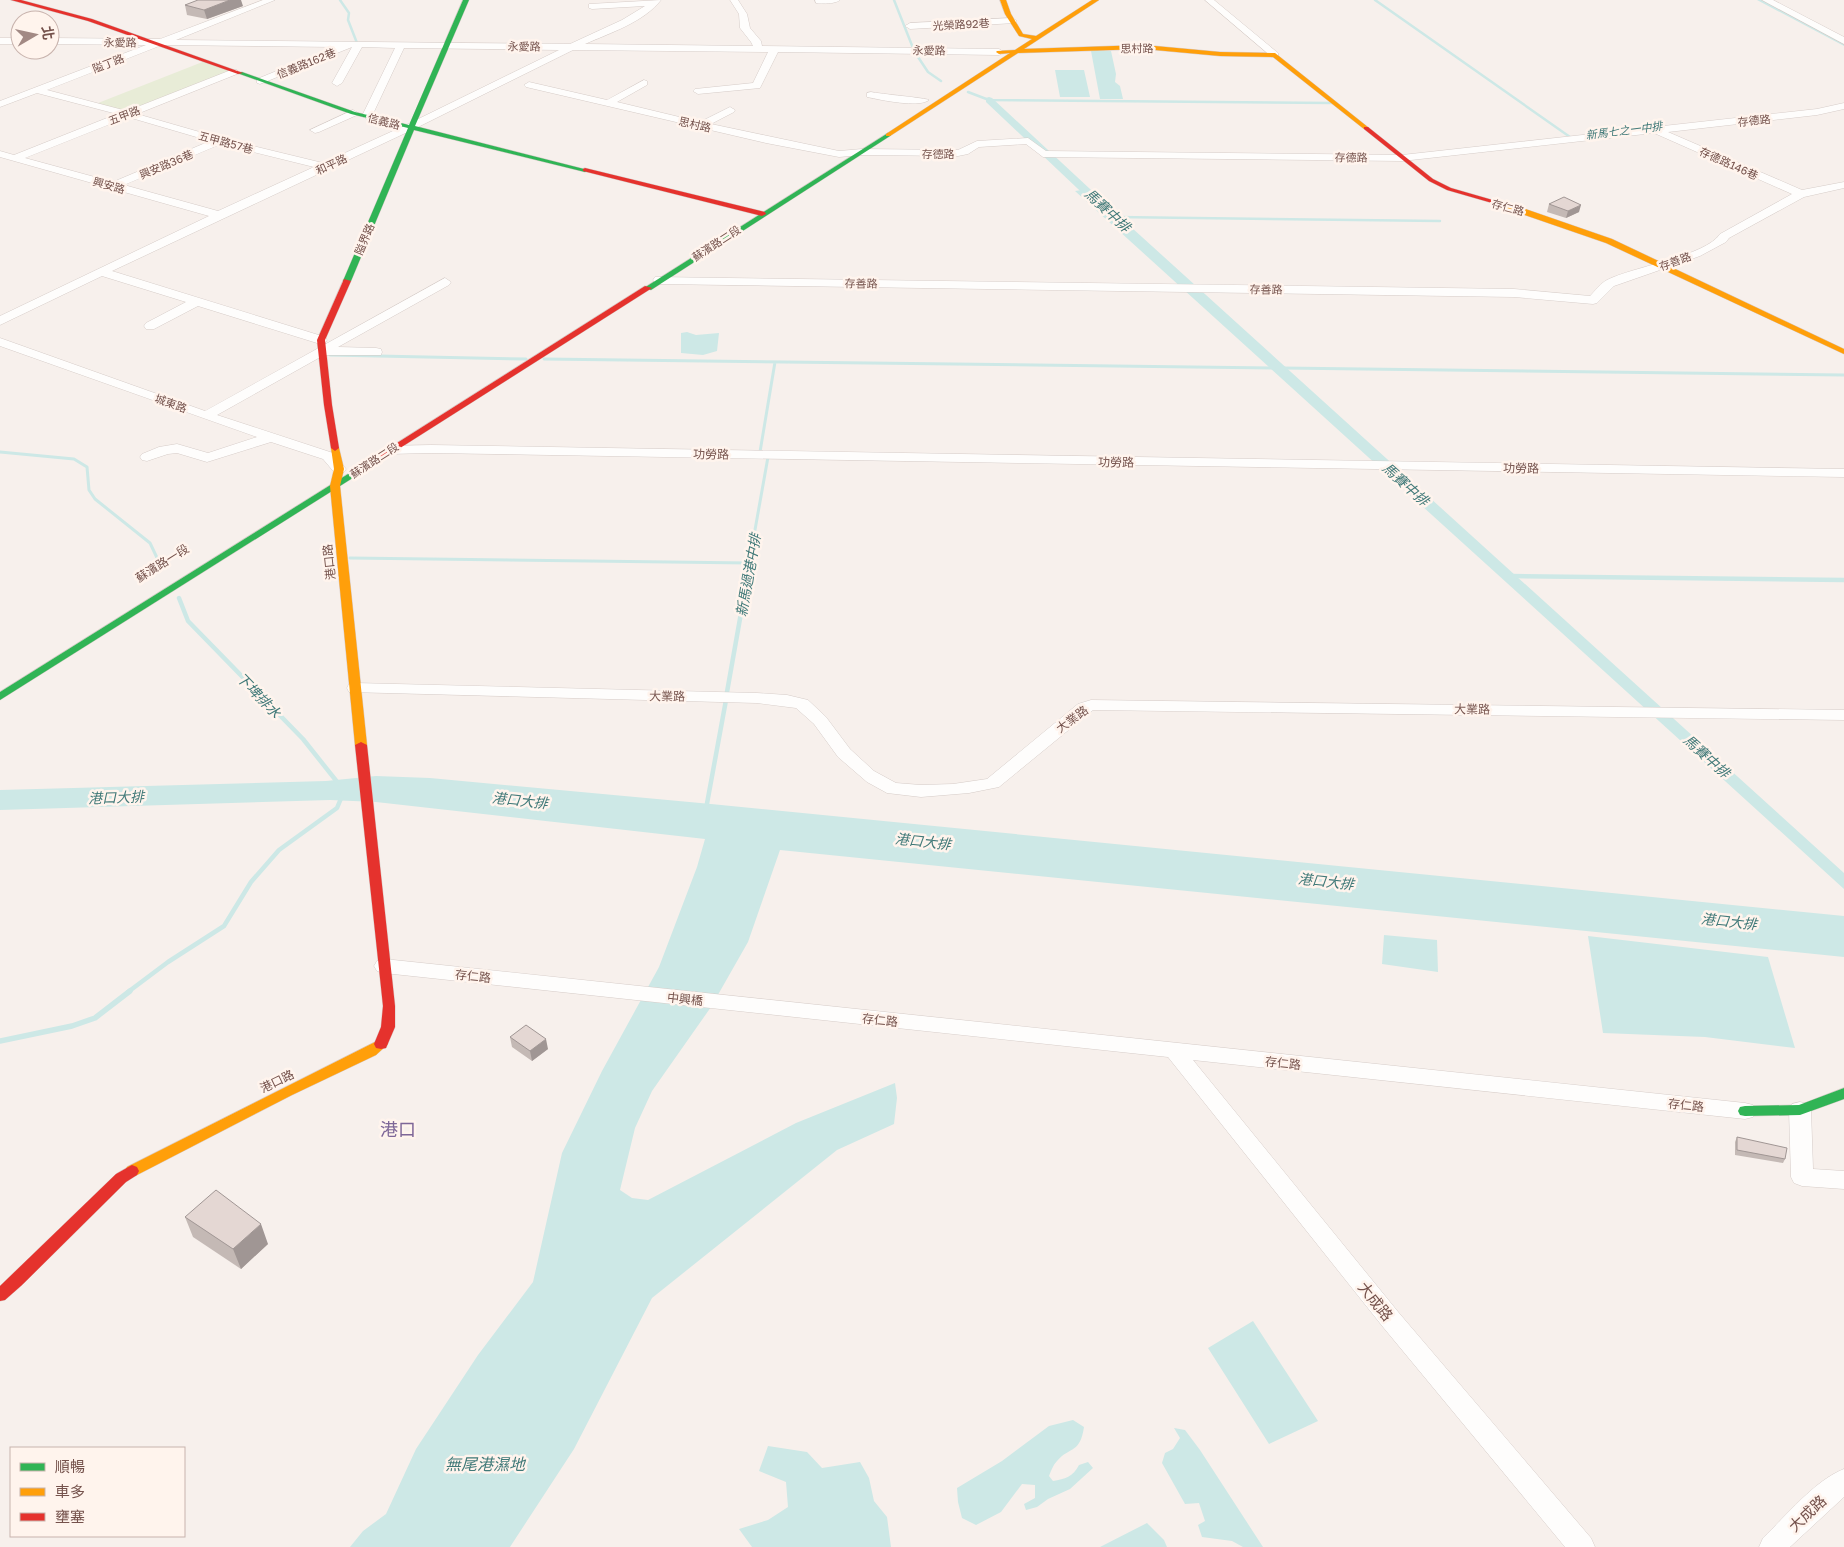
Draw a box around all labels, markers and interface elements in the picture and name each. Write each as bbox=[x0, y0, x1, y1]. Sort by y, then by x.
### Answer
north arrow bbox=[10, 10, 60, 60]
street label: 光榮路92巷 bbox=[932, 16, 990, 32]
text: 北 bbox=[39, 25, 58, 41]
street label: 永愛路 bbox=[103, 35, 137, 49]
street label: 永愛路 bbox=[507, 39, 541, 53]
street label: 思村路 bbox=[1120, 41, 1154, 55]
street label: 永愛路 bbox=[912, 43, 946, 57]
street label: 信義路162巷 bbox=[275, 45, 337, 81]
street label: 隘丁路 bbox=[90, 51, 126, 75]
street label: 五甲路 bbox=[106, 103, 142, 127]
street label: 信義路 bbox=[366, 111, 402, 131]
street label: 存德路 bbox=[1737, 112, 1771, 128]
street label: 思村路 bbox=[677, 114, 713, 134]
water label: 新馬七之一中排 bbox=[1585, 119, 1665, 141]
street label: 五甲路57巷 bbox=[197, 128, 255, 156]
street label: 存德路146巷 bbox=[1698, 144, 1760, 182]
street label: 興安路36巷 bbox=[137, 147, 195, 181]
street label: 存德路 bbox=[922, 147, 955, 160]
street label: 存德路 bbox=[1334, 150, 1368, 164]
street label: 和平路 bbox=[313, 151, 349, 177]
street label: 興安路 bbox=[91, 174, 127, 196]
water label: 馬賽中排 bbox=[1082, 185, 1136, 237]
street label: 存仁路 bbox=[1490, 196, 1526, 218]
street label: 隘界路 bbox=[352, 221, 376, 257]
street label: 蘇濱路二段 bbox=[689, 223, 743, 263]
street label: 存善路 bbox=[1657, 249, 1693, 273]
street label: 存善路 bbox=[844, 276, 878, 290]
street label: 存善路 bbox=[1249, 282, 1283, 296]
street label: 城東路 bbox=[153, 391, 189, 415]
street label: 蘇濱路二段 bbox=[347, 440, 401, 480]
street label: 功勞路 bbox=[693, 446, 729, 462]
street label: 功勞路 bbox=[1098, 454, 1134, 470]
water label: 馬賽中排 bbox=[1380, 459, 1434, 510]
street label: 功勞路 bbox=[1503, 460, 1539, 476]
water label: 新馬過港中排 bbox=[732, 530, 764, 618]
street label: 蘇濱路一段 bbox=[133, 541, 191, 585]
street label: 港口路 bbox=[320, 543, 338, 581]
water label: 下埤排水 bbox=[233, 669, 285, 722]
street label: 大業路 bbox=[649, 688, 685, 704]
street label: 大業路 bbox=[1454, 701, 1490, 717]
street label: 大業路 bbox=[1053, 702, 1091, 736]
water label: 馬賽中排 bbox=[1681, 731, 1735, 782]
water label: 港口大排 bbox=[88, 787, 146, 806]
water label: 港口大排 bbox=[491, 789, 551, 812]
water label: 港口大排 bbox=[894, 830, 954, 853]
water label: 港口大排 bbox=[1297, 870, 1357, 893]
water label: 港口大排 bbox=[1700, 910, 1760, 933]
street label: 存仁路 bbox=[454, 967, 492, 985]
street label: 中興橋 bbox=[666, 990, 704, 1008]
street label: 存仁路 bbox=[861, 1011, 899, 1029]
street label: 存仁路 bbox=[1264, 1054, 1302, 1072]
street label: 港口路 bbox=[258, 1066, 296, 1096]
street label: 存仁路 bbox=[1667, 1096, 1705, 1114]
district label: 港口 bbox=[380, 1118, 416, 1140]
street label: 大成路 bbox=[1355, 1278, 1397, 1324]
legend bbox=[10, 1447, 185, 1537]
water label: 無尾港濕地 bbox=[445, 1454, 527, 1474]
text: 順暢 bbox=[55, 1457, 85, 1475]
text: 車多 bbox=[55, 1482, 85, 1500]
street label: 大成路 bbox=[1784, 1491, 1830, 1535]
text: 壅塞 bbox=[55, 1507, 85, 1525]

